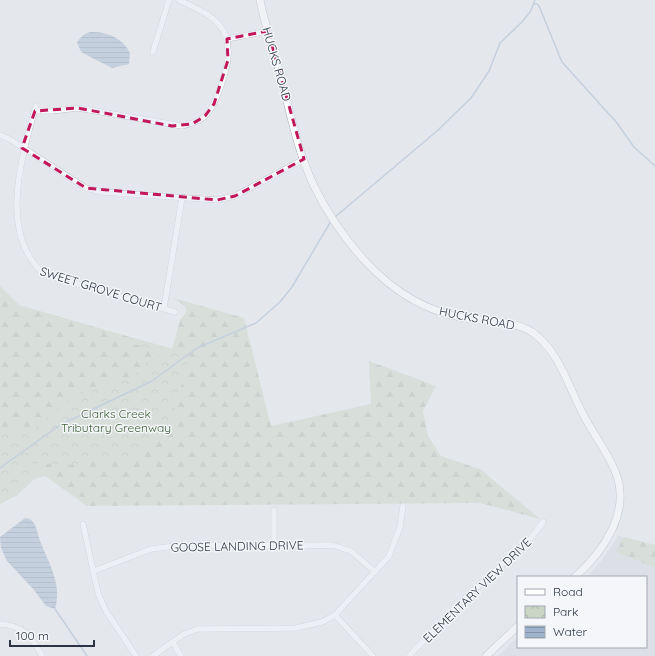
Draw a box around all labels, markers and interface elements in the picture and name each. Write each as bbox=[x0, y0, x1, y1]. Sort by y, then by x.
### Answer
street label: HUCKS ROAD bbox=[259, 25, 295, 103]
street label: SWEET GROVE COURT bbox=[38, 263, 164, 315]
street label: HUCKS ROAD bbox=[438, 303, 516, 333]
park label: Clarks Creek Tributary Greenway bbox=[61, 406, 171, 435]
street label: ELEMENTARY VIEW DRIVE bbox=[420, 534, 534, 646]
street label: GOOSE LANDING DRIVE bbox=[170, 537, 304, 555]
legend bbox=[517, 576, 647, 648]
text: Road bbox=[553, 584, 583, 599]
text: Park bbox=[553, 604, 578, 619]
scale bar bbox=[10, 622, 94, 648]
text: Water bbox=[553, 624, 588, 639]
text: 100 m bbox=[16, 628, 49, 643]

